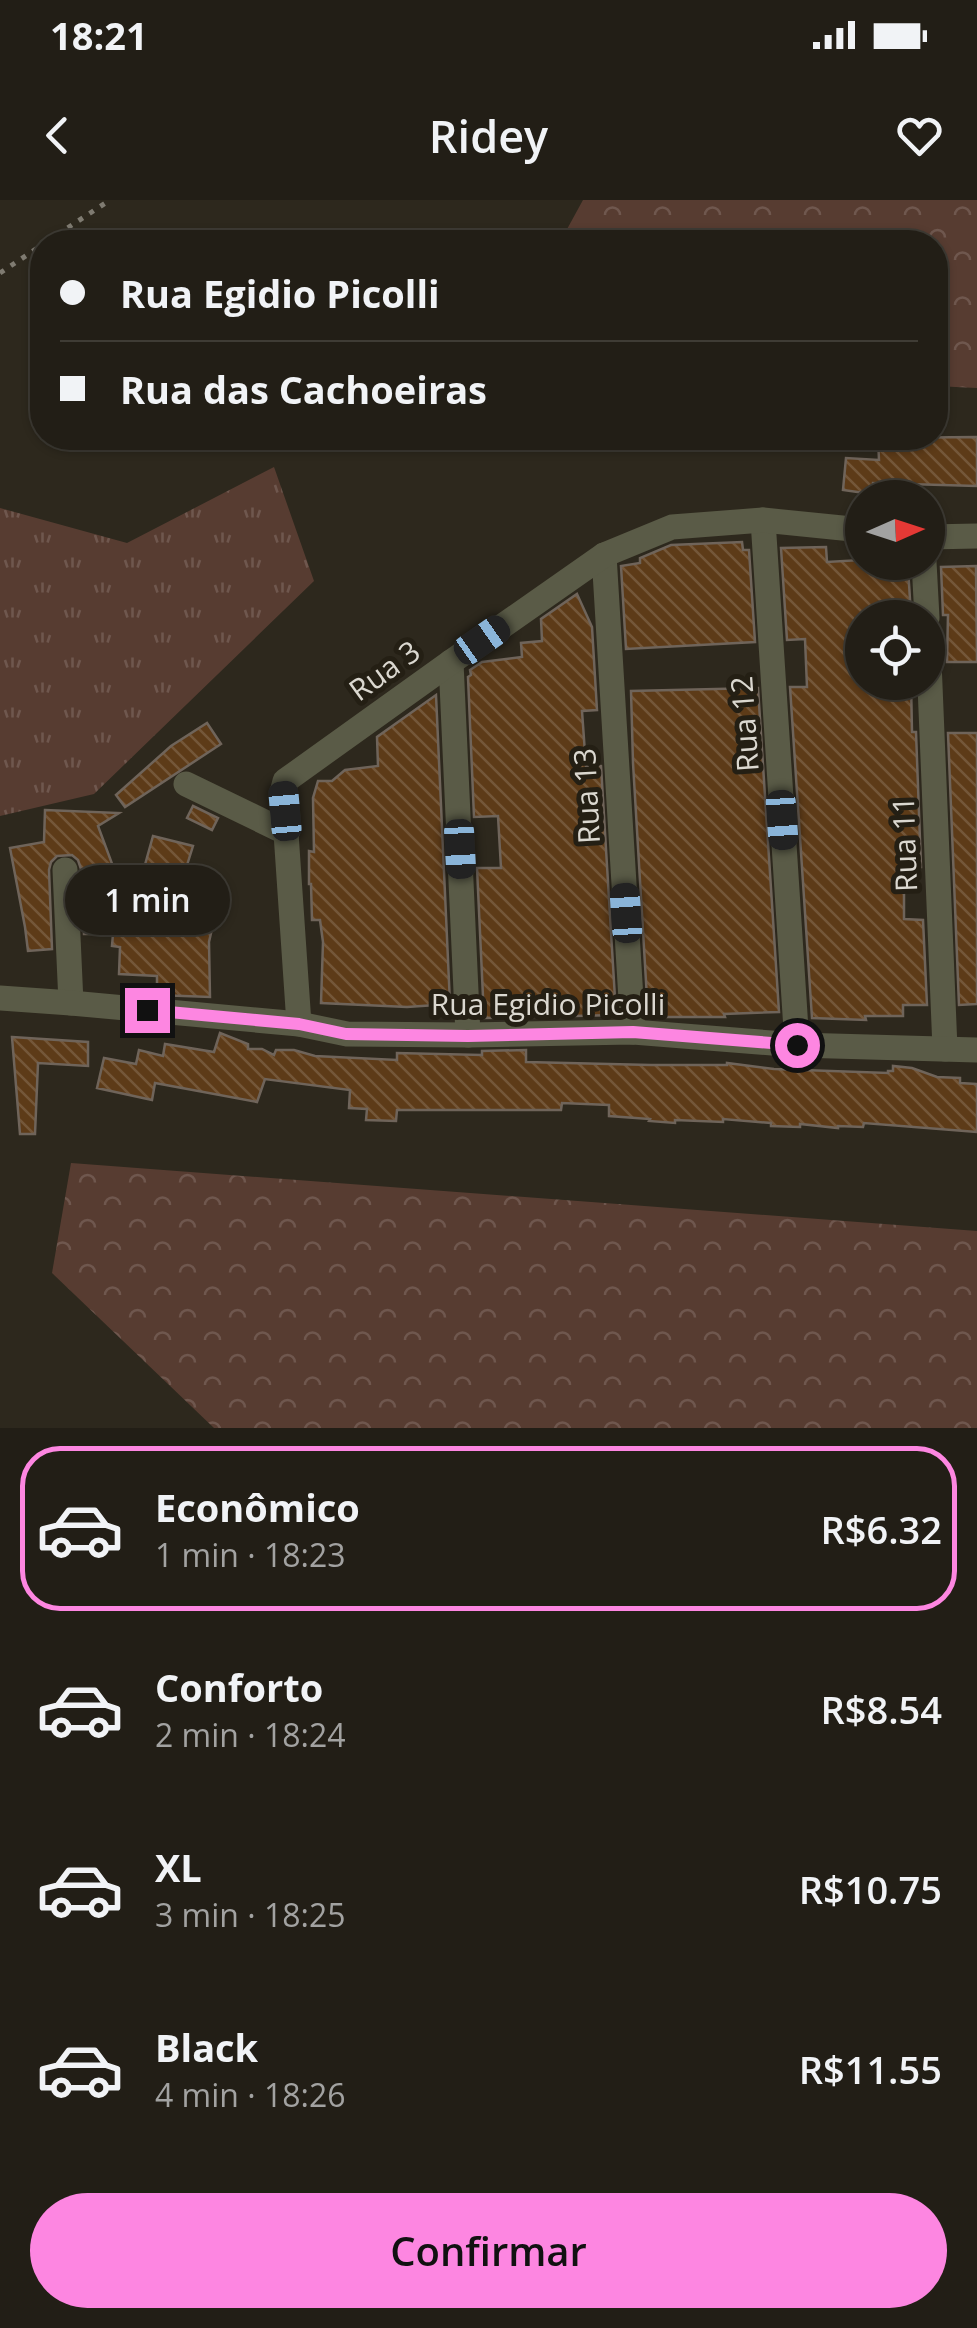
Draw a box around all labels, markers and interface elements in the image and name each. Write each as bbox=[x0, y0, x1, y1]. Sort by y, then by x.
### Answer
text: 18:21 bbox=[50, 9, 148, 61]
text: Ridey bbox=[429, 105, 548, 166]
icon: back bbox=[30, 108, 85, 163]
icon: heart bbox=[892, 108, 947, 163]
text: Rua Egidio Picolli bbox=[120, 267, 440, 319]
text: Rua das Cachoeiras bbox=[120, 363, 487, 415]
north arrow bbox=[845, 480, 945, 580]
map controls bbox=[845, 480, 945, 700]
button: locate bbox=[845, 600, 945, 700]
car bbox=[449, 611, 515, 669]
street label: Rua 3 bbox=[340, 630, 428, 710]
street label: Rua 12 bbox=[720, 675, 768, 773]
street label: Rua 13 bbox=[563, 747, 609, 845]
car bbox=[267, 780, 303, 842]
car bbox=[765, 789, 799, 851]
street label: Rua 11 bbox=[882, 795, 926, 893]
car bbox=[443, 818, 477, 880]
callout: 1 min bbox=[64, 865, 230, 935]
text: 1 min bbox=[104, 878, 191, 921]
car bbox=[609, 882, 643, 944]
street label: Rua Egidio Picolli bbox=[431, 983, 665, 1024]
route end bbox=[125, 988, 170, 1033]
route start bbox=[775, 1023, 820, 1068]
text: Econômico bbox=[155, 1481, 360, 1533]
icon: car bbox=[35, 1484, 125, 1574]
text: R$6.32 bbox=[820, 1503, 942, 1555]
text: 1 min · 18:23 bbox=[155, 1533, 346, 1576]
text: Conforto bbox=[155, 1661, 323, 1713]
icon: car bbox=[35, 1664, 125, 1754]
text: R$8.54 bbox=[820, 1683, 942, 1735]
text: 2 min · 18:24 bbox=[155, 1713, 346, 1756]
text: XL bbox=[155, 1841, 202, 1893]
icon: car bbox=[35, 1844, 125, 1934]
text: R$10.75 bbox=[799, 1863, 942, 1915]
text: 3 min · 18:25 bbox=[155, 1893, 346, 1936]
text: Black bbox=[155, 2021, 258, 2073]
icon: car bbox=[35, 2024, 125, 2114]
text: R$11.55 bbox=[799, 2043, 942, 2095]
text: 4 min · 18:26 bbox=[155, 2073, 346, 2116]
button: Confirmar bbox=[30, 2193, 947, 2308]

